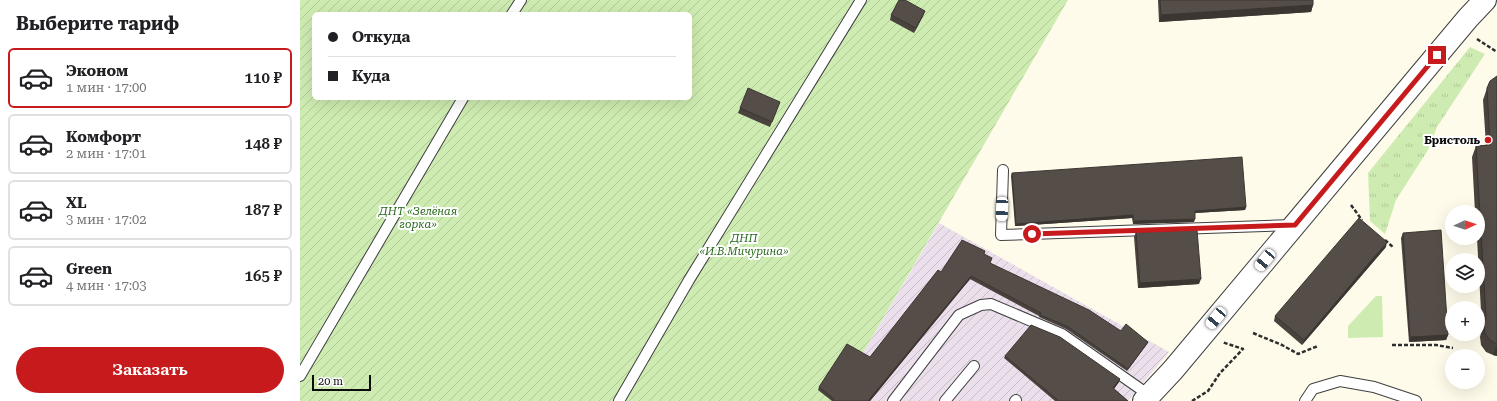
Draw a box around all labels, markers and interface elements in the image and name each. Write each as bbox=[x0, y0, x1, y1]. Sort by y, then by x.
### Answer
text: Выберите тариф bbox=[16, 13, 179, 34]
text: Откуда bbox=[352, 28, 410, 46]
route end bbox=[1428, 46, 1446, 64]
icon: car bbox=[18, 60, 54, 96]
text: Эконом bbox=[66, 62, 128, 80]
text: Куда bbox=[352, 67, 390, 85]
text: 110 ₽ bbox=[245, 69, 282, 87]
text: 1 мин · 17:00 bbox=[66, 80, 147, 95]
icon: car bbox=[18, 126, 54, 162]
text: Комфорт bbox=[66, 128, 141, 146]
place label: Бристоль bbox=[1424, 134, 1481, 147]
text: 148 ₽ bbox=[245, 135, 282, 153]
marker: Бристоль bbox=[1483, 135, 1493, 145]
text: 2 мин · 17:01 bbox=[66, 146, 147, 161]
icon: car bbox=[18, 192, 54, 228]
text: XL bbox=[66, 194, 87, 212]
car bbox=[996, 197, 1008, 221]
text: 187 ₽ bbox=[245, 201, 282, 219]
park label: ДНТ «Зелёная горка» bbox=[378, 205, 458, 231]
north arrow bbox=[1445, 205, 1485, 245]
map controls bbox=[1445, 205, 1485, 389]
text: 3 мин · 17:02 bbox=[66, 212, 147, 227]
route start bbox=[1023, 225, 1041, 243]
park label: ДНП «И.В.Мичурина» bbox=[699, 232, 789, 258]
car bbox=[1253, 247, 1277, 273]
button: layers bbox=[1445, 253, 1485, 293]
icon: car bbox=[18, 258, 54, 294]
text: Green bbox=[66, 260, 112, 278]
text: 165 ₽ bbox=[245, 267, 282, 285]
text: 4 мин · 17:03 bbox=[66, 278, 147, 293]
button: + bbox=[1445, 301, 1485, 341]
car bbox=[1204, 305, 1228, 331]
button: Заказать bbox=[16, 347, 284, 393]
button: − bbox=[1445, 349, 1485, 389]
scale bar bbox=[312, 373, 371, 392]
text: 20 m bbox=[318, 375, 343, 388]

